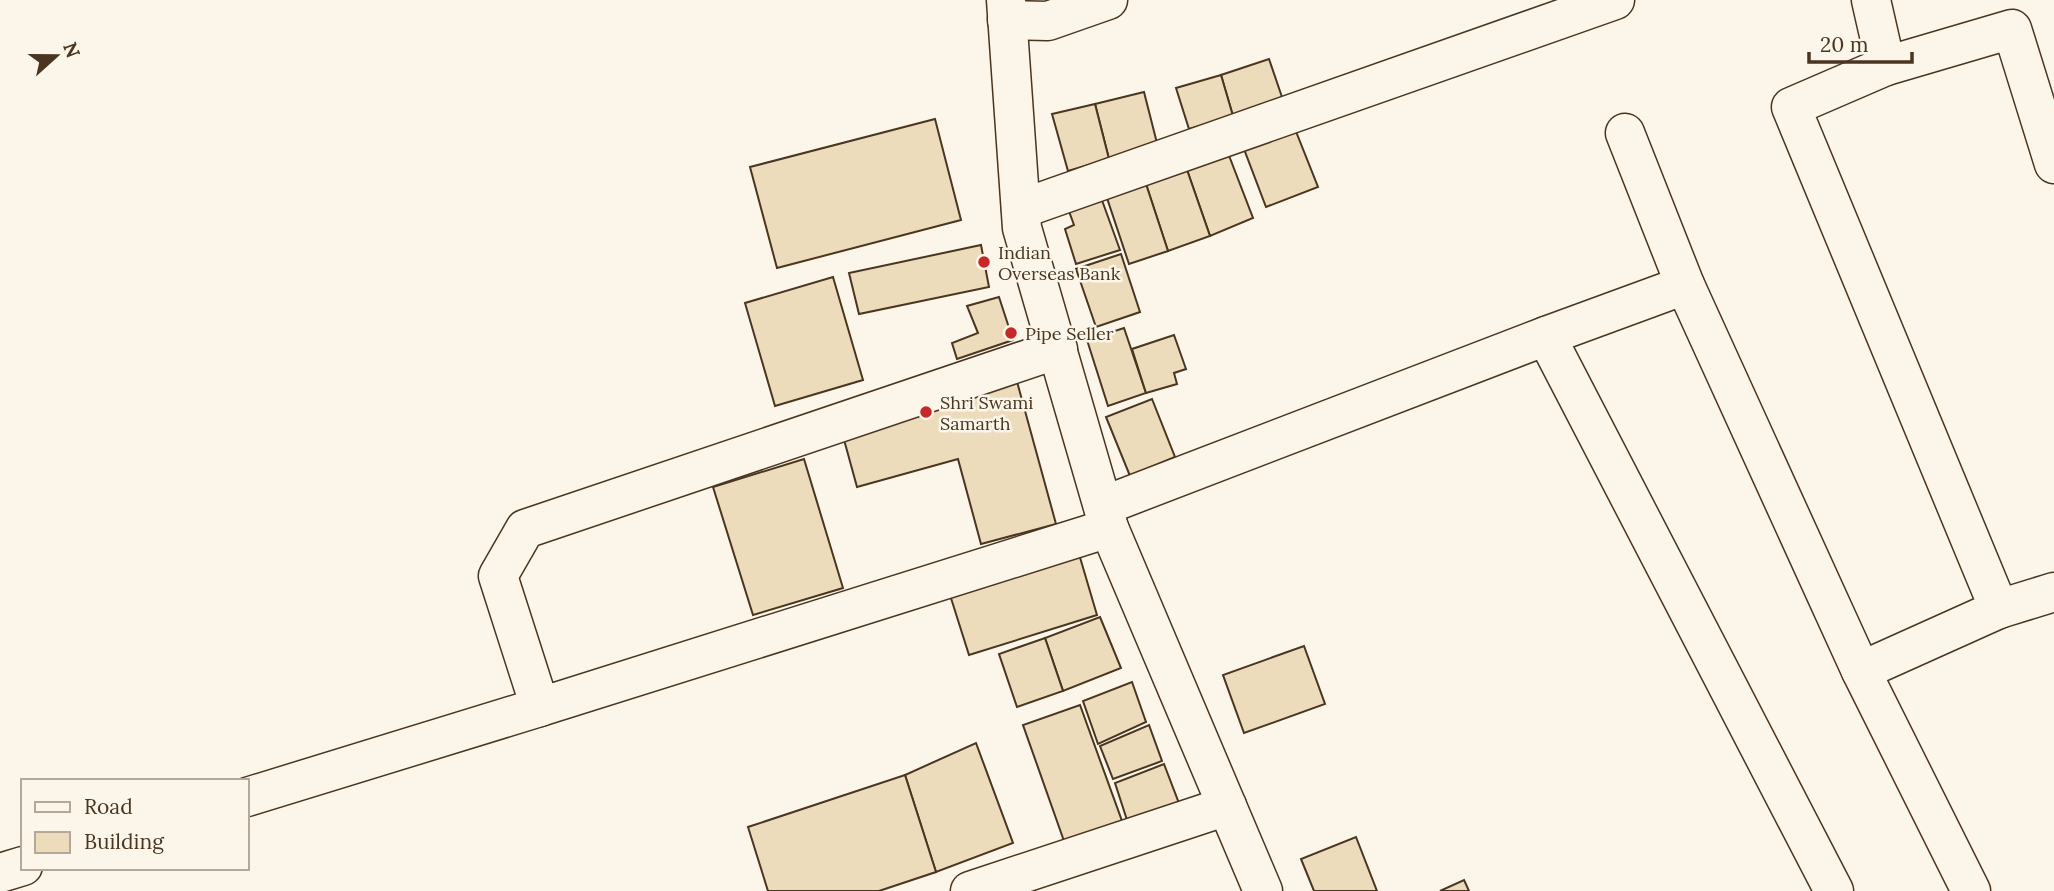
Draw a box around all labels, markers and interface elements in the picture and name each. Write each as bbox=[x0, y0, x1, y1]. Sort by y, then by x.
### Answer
north arrow bbox=[21, 21, 91, 91]
scale bar bbox=[1809, 21, 1912, 65]
text: 20 m bbox=[1820, 31, 1869, 58]
text: N bbox=[58, 39, 86, 61]
place label: Indian Overseas Bank bbox=[998, 241, 1121, 285]
marker: Indian Overseas Bank bbox=[976, 254, 992, 270]
place label: Pipe Seller bbox=[1025, 322, 1114, 345]
marker: Pipe Seller bbox=[1003, 325, 1019, 341]
place label: Shri Swami Samarth bbox=[940, 391, 1033, 435]
marker: Shri Swami Samarth bbox=[918, 404, 934, 420]
legend bbox=[21, 779, 248, 870]
text: Road bbox=[84, 793, 133, 820]
text: Building bbox=[84, 828, 164, 855]

